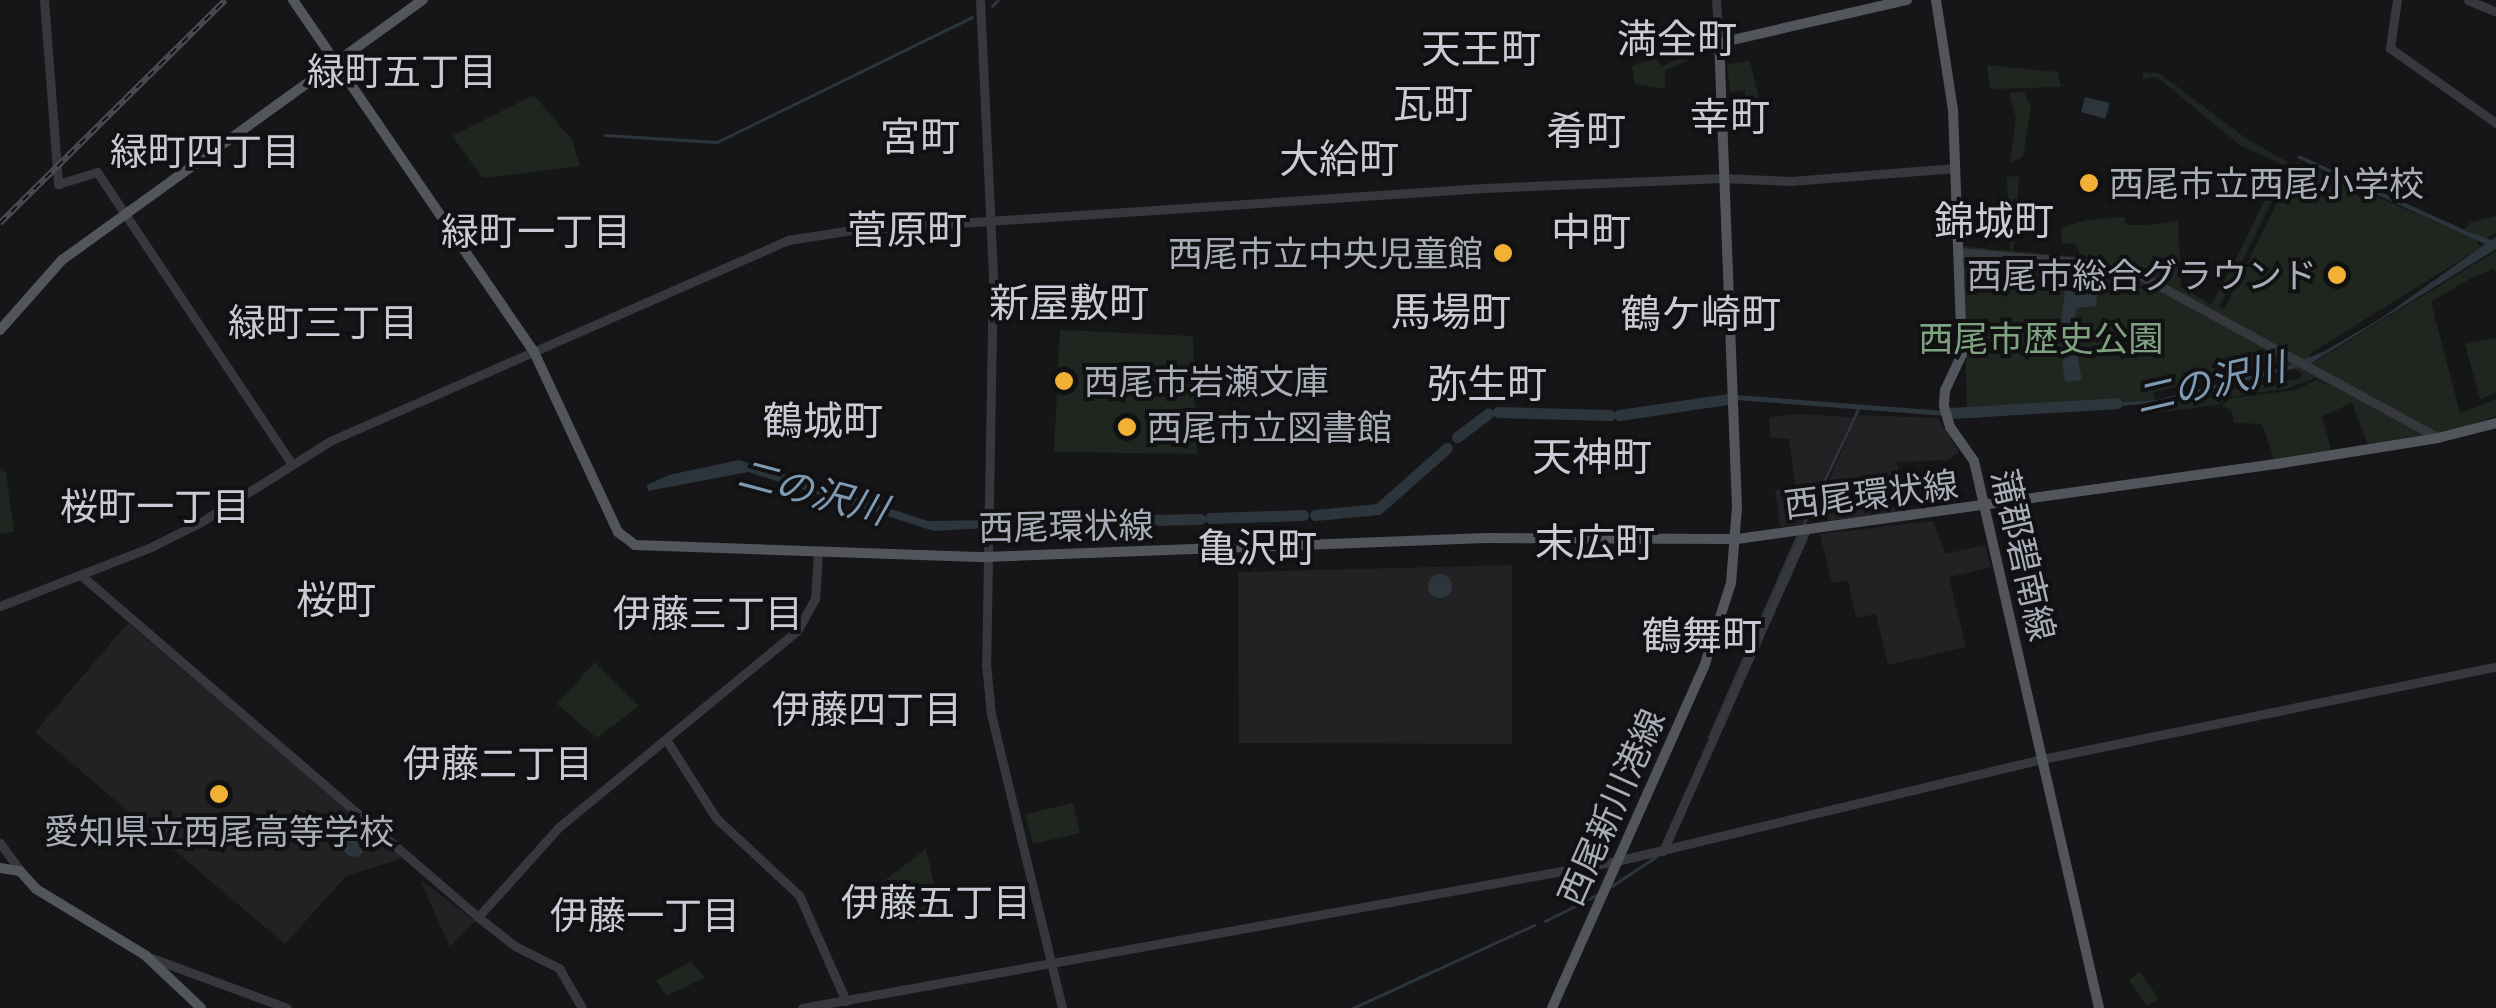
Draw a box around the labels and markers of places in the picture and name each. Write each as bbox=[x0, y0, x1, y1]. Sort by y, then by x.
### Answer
place label: 西尾市立西尾小学校 bbox=[2109, 162, 2424, 204]
marker: 西尾市立西尾小学校 bbox=[2078, 172, 2100, 194]
place label: 西尾市立中央児童館 bbox=[1168, 232, 1483, 274]
marker: 西尾市立中央児童館 bbox=[1492, 242, 1514, 264]
place label: 西尾市総合グラウンド bbox=[1967, 254, 2317, 296]
marker: 西尾市総合グラウンド bbox=[2326, 264, 2348, 286]
place label: 西尾市岩瀬文庫 bbox=[1084, 360, 1329, 402]
marker: 西尾市岩瀬文庫 bbox=[1053, 370, 1075, 392]
place label: 西尾市立図書館 bbox=[1147, 406, 1392, 448]
marker: 西尾市立図書館 bbox=[1116, 416, 1138, 438]
marker: 愛知県立西尾高等学校 bbox=[208, 783, 230, 805]
place label: 愛知県立西尾高等学校 bbox=[44, 810, 394, 852]

